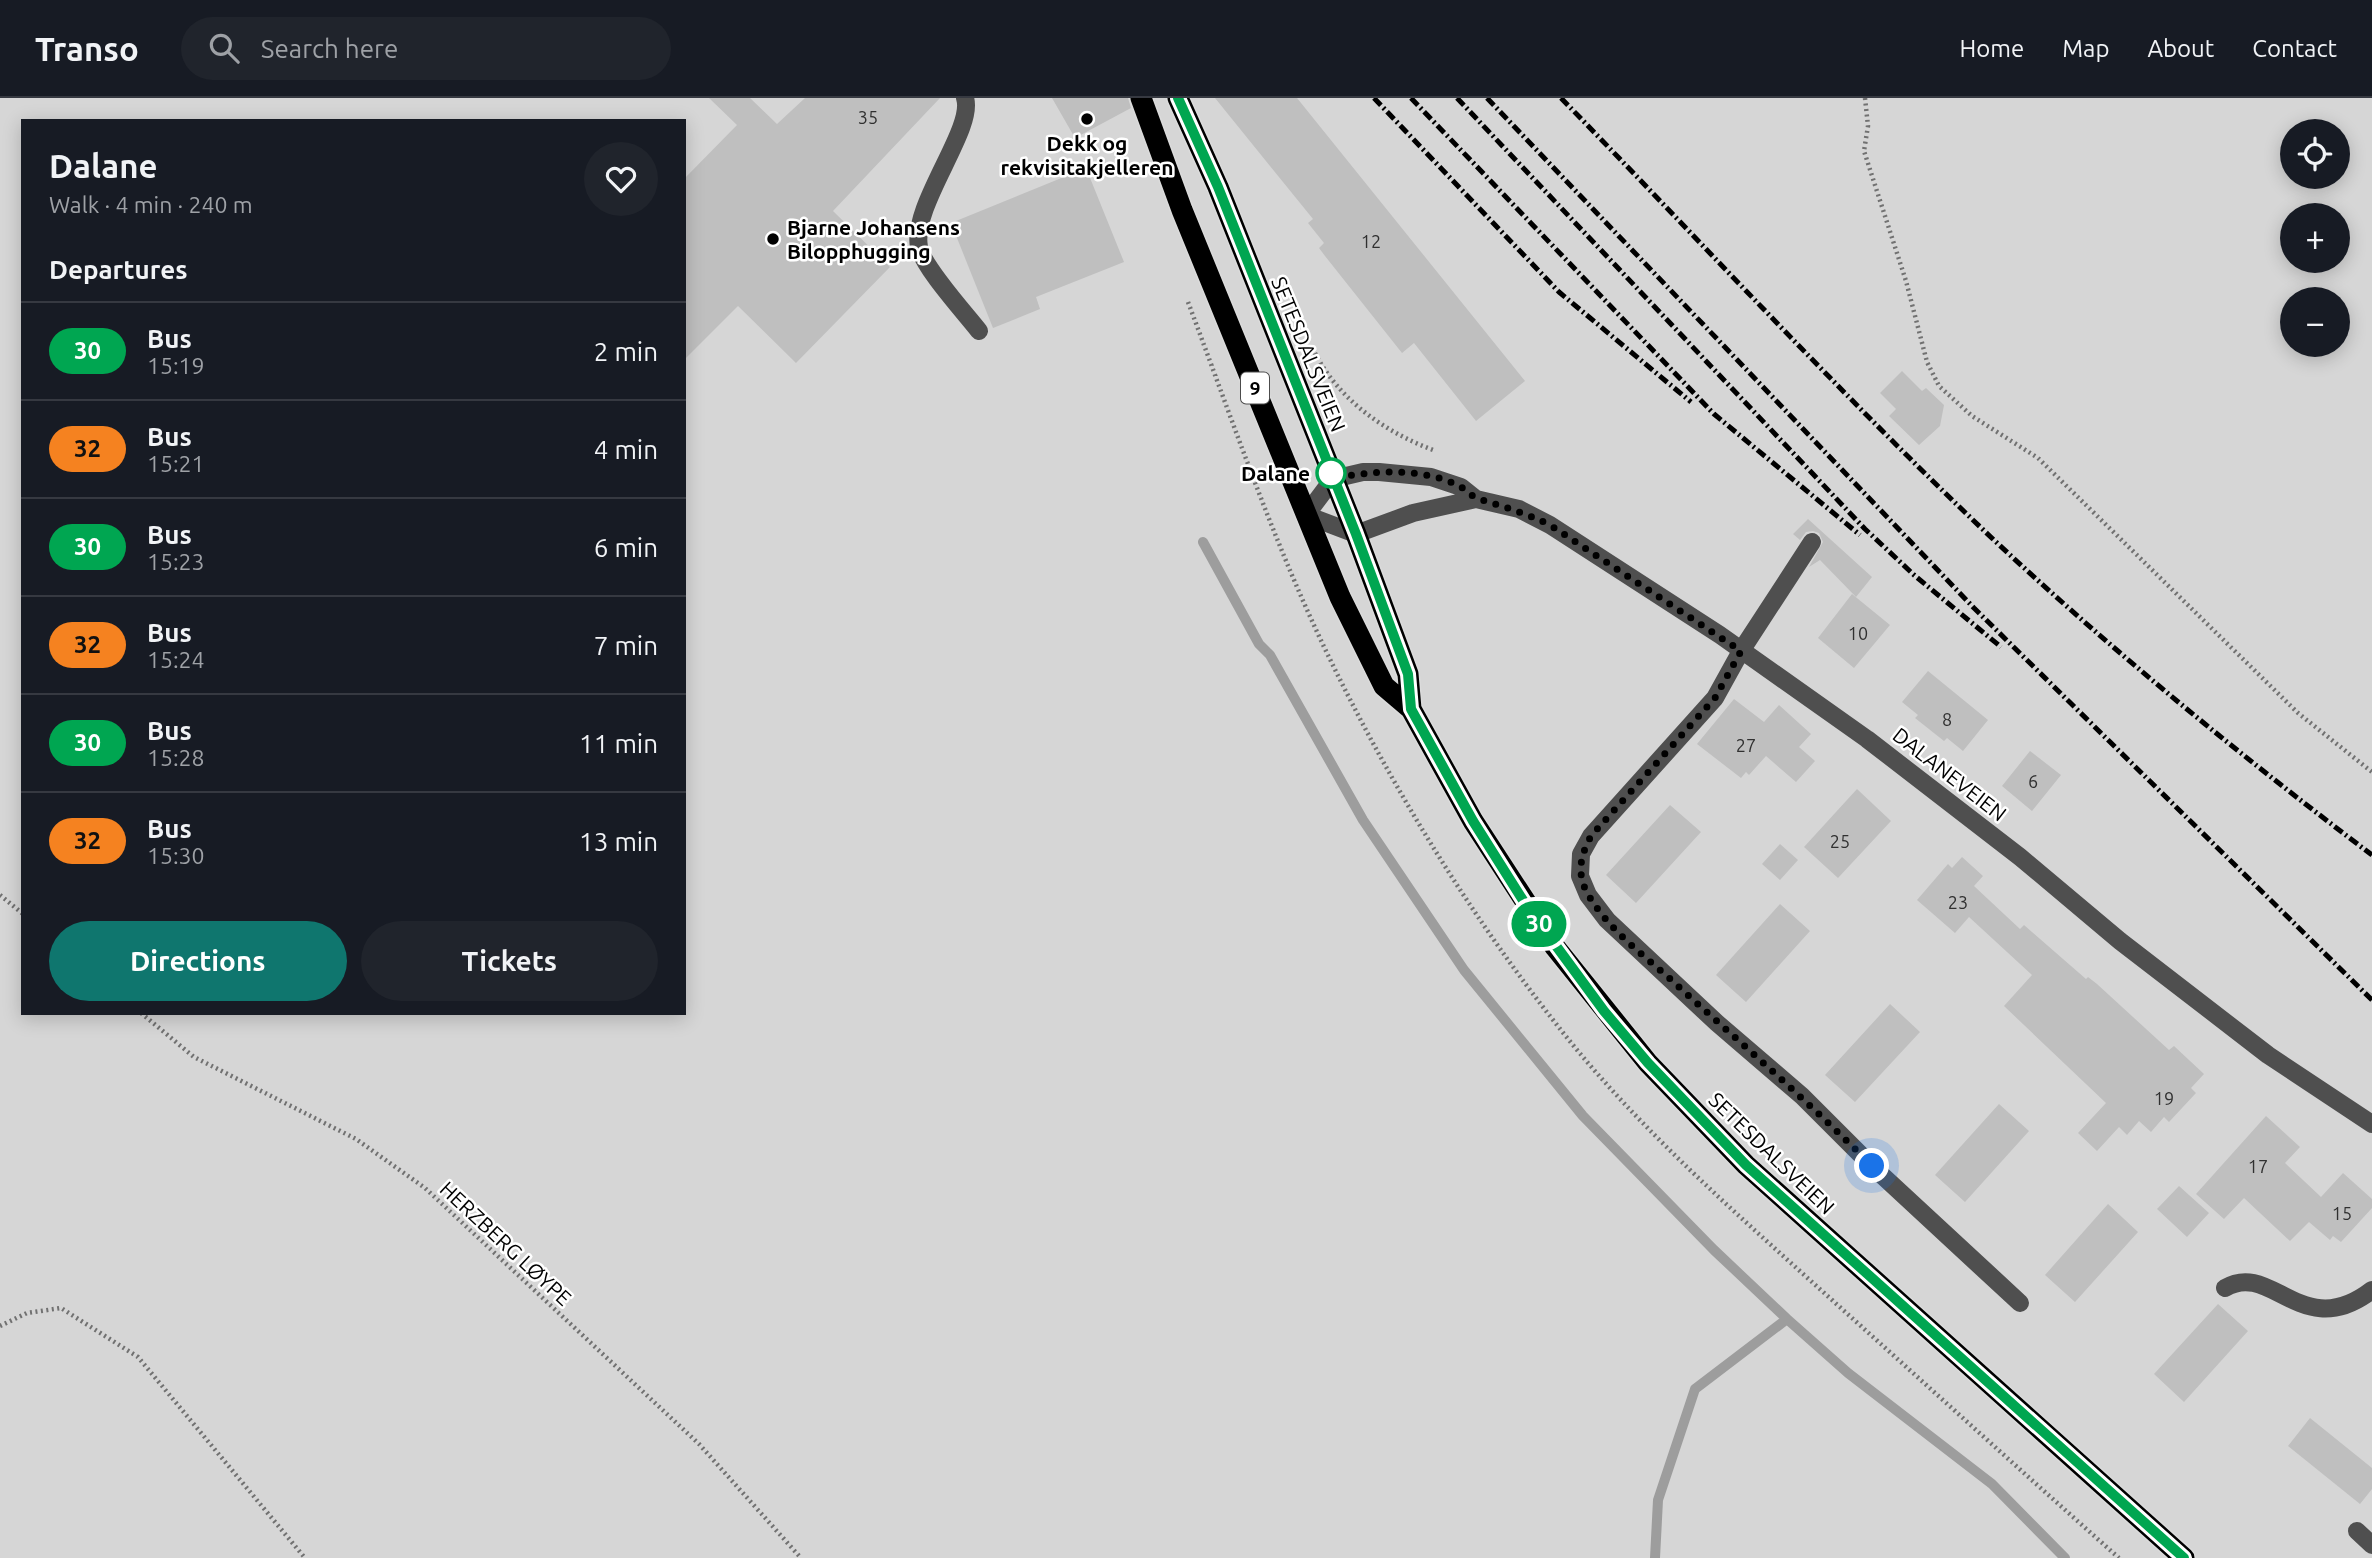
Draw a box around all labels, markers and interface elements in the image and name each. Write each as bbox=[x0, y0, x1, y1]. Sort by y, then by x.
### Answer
search box bbox=[181, 17, 671, 80]
icon: search bbox=[205, 29, 243, 67]
text: Transo bbox=[35, 30, 139, 67]
text: Search here bbox=[261, 34, 398, 63]
text: Home bbox=[1959, 35, 2024, 62]
text: Map bbox=[2062, 35, 2109, 62]
text: About bbox=[2147, 35, 2214, 62]
text: Contact bbox=[2252, 35, 2337, 62]
house number: 35 bbox=[858, 107, 878, 127]
marker: Dekk og rekvisitakjelleren bbox=[1079, 111, 1095, 127]
map controls bbox=[2280, 119, 2350, 357]
button: locate bbox=[2280, 119, 2350, 189]
place label: Dekk og rekvisitakjelleren bbox=[1000, 131, 1174, 179]
button: heart bbox=[584, 142, 658, 216]
text: Dalane bbox=[49, 147, 158, 184]
text: Walk · 4 min · 240 m bbox=[49, 192, 253, 217]
button: + bbox=[2280, 203, 2350, 273]
place label: Bjarne Johansens Bilopphugging bbox=[787, 215, 960, 263]
marker: Bjarne Johansens Bilopphugging bbox=[765, 231, 781, 247]
house number: 12 bbox=[1361, 231, 1381, 251]
text: Departures bbox=[49, 255, 187, 284]
street label: SETESDALSVEIEN bbox=[1267, 273, 1351, 435]
button: − bbox=[2280, 287, 2350, 357]
text: Bus bbox=[147, 324, 192, 353]
text: 30 bbox=[74, 337, 101, 364]
text: 2 min bbox=[594, 337, 658, 366]
text: 15:19 bbox=[147, 353, 205, 378]
road number: 9 bbox=[1241, 372, 1269, 404]
text: Bus bbox=[147, 422, 192, 451]
text: 32 bbox=[74, 435, 101, 462]
text: 4 min bbox=[594, 435, 658, 464]
text: 15:21 bbox=[147, 451, 205, 476]
marker: Dalane bbox=[1316, 458, 1346, 488]
place label: Dalane bbox=[1241, 461, 1310, 485]
text: Bus bbox=[147, 520, 192, 549]
text: 30 bbox=[74, 533, 101, 560]
text: 6 min bbox=[594, 533, 658, 562]
text: 15:23 bbox=[147, 549, 205, 574]
text: Bus bbox=[147, 618, 192, 647]
house number: 10 bbox=[1848, 623, 1868, 643]
text: 32 bbox=[74, 631, 101, 658]
text: 7 min bbox=[594, 631, 658, 660]
text: 15:24 bbox=[147, 647, 205, 672]
house number: 8 bbox=[1942, 709, 1952, 729]
text: Bus bbox=[147, 716, 192, 745]
street label: DALANEVEIEN bbox=[1889, 722, 2011, 826]
text: 30 bbox=[74, 729, 101, 756]
text: 11 min bbox=[579, 729, 658, 758]
house number: 27 bbox=[1736, 735, 1756, 755]
text: 15:28 bbox=[147, 745, 205, 770]
house number: 6 bbox=[2028, 771, 2038, 791]
text: Bus bbox=[147, 814, 192, 843]
text: 32 bbox=[74, 827, 101, 854]
text: 13 min bbox=[579, 827, 658, 856]
house number: 25 bbox=[1830, 831, 1850, 851]
text: 15:30 bbox=[147, 843, 205, 868]
house number: 23 bbox=[1948, 892, 1968, 912]
line badge: 30 bbox=[1508, 901, 1570, 947]
text: 30 bbox=[1525, 910, 1553, 937]
button: Directions bbox=[49, 921, 347, 1001]
button: Tickets bbox=[361, 921, 658, 1001]
street label: SETESDALSVEIEN bbox=[1704, 1087, 1840, 1219]
house number: 19 bbox=[2154, 1088, 2174, 1108]
your location bbox=[1854, 1148, 1889, 1183]
house number: 17 bbox=[2248, 1156, 2268, 1176]
street label: HERZBERG LØYPE bbox=[435, 1176, 577, 1310]
house number: 15 bbox=[2332, 1203, 2352, 1223]

